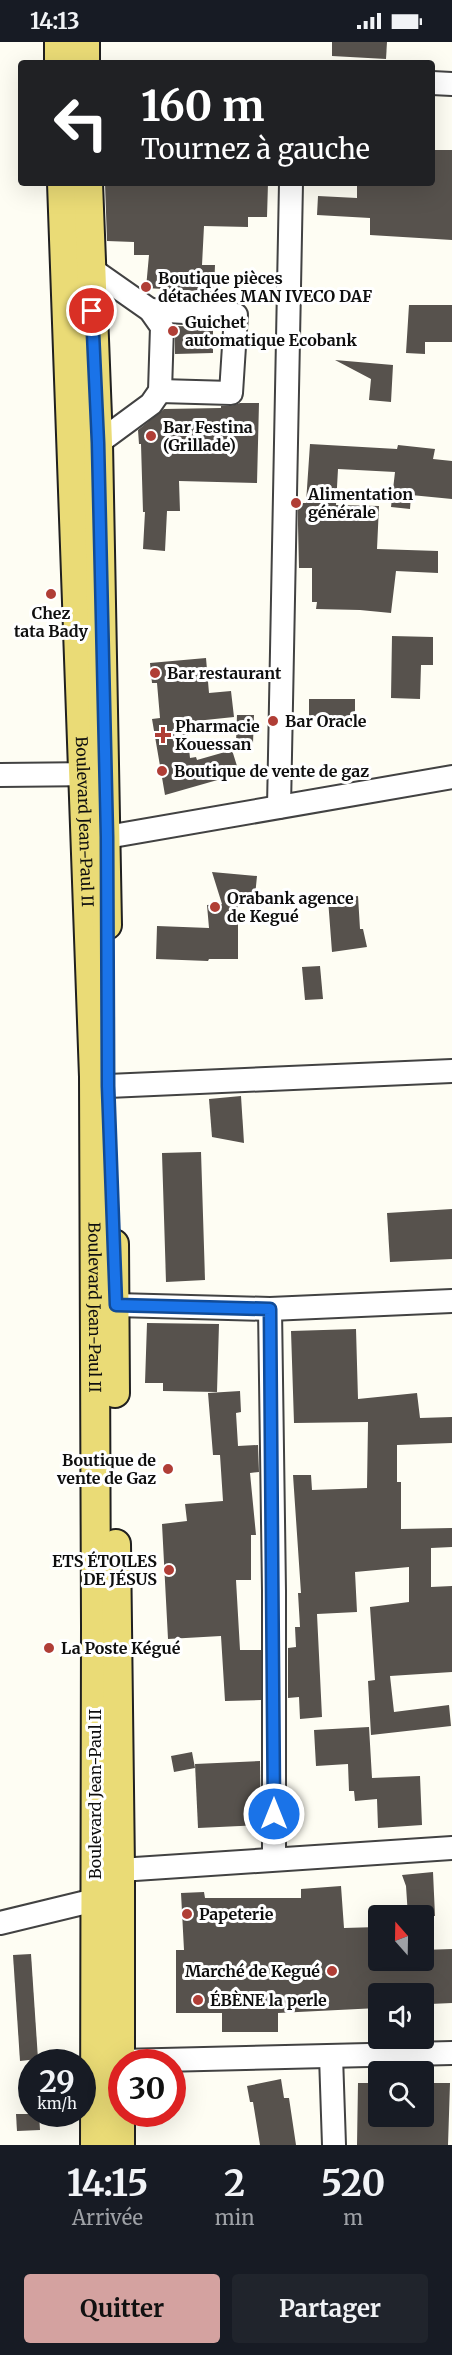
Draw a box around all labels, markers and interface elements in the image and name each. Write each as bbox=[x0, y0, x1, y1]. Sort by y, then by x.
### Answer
text: 14:13 bbox=[30, 7, 80, 35]
text: 160 m bbox=[141, 80, 265, 132]
icon: left bbox=[42, 84, 120, 162]
text: Tournez à gauche bbox=[141, 132, 370, 166]
place label: Boutique pièces détachées MAN IVECO DAF bbox=[158, 268, 372, 306]
marker: Boutique pièces détachées MAN IVECO DAF bbox=[139, 280, 153, 294]
pin bbox=[66, 285, 117, 336]
icon: arrive bbox=[75, 294, 108, 327]
place label: Guichet automatique Ecobank bbox=[185, 312, 357, 350]
marker: Guichet automatique Ecobank bbox=[166, 324, 180, 338]
place label: Bar Festina (Grillade) bbox=[163, 417, 253, 455]
marker: Bar Festina (Grillade) bbox=[144, 429, 158, 443]
place label: Alimentation générale bbox=[307, 484, 413, 522]
marker: Alimentation générale bbox=[289, 496, 303, 510]
marker: Chez tata Bady bbox=[44, 587, 58, 601]
place label: Chez tata Bady bbox=[14, 603, 89, 641]
place label: Bar restaurant bbox=[167, 663, 282, 683]
marker: Bar restaurant bbox=[148, 666, 162, 680]
place label: Bar Oracle bbox=[285, 711, 367, 731]
marker: Bar Oracle bbox=[266, 714, 280, 728]
place label: Pharmacie Kouessan bbox=[175, 716, 260, 754]
marker: Pharmacie Kouessan bbox=[156, 728, 170, 742]
street label: Boulevard Jean-Paul II bbox=[72, 736, 98, 907]
place label: Boutique de vente de gaz bbox=[174, 761, 369, 781]
marker: Boutique de vente de gaz bbox=[155, 764, 169, 778]
place label: Orabank agence de Kegué bbox=[227, 888, 354, 926]
marker: Orabank agence de Kegué bbox=[208, 900, 222, 914]
street label: Boulevard Jean-Paul II bbox=[85, 1222, 105, 1393]
place label: Boutique de vente de Gaz bbox=[56, 1450, 156, 1488]
marker: Boutique de vente de Gaz bbox=[161, 1462, 175, 1476]
place label: ETS ÉTOILES DE JÉSUS bbox=[52, 1551, 157, 1589]
marker: ETS ÉTOILES DE JÉSUS bbox=[162, 1563, 176, 1577]
place label: La Poste Kégué bbox=[61, 1638, 181, 1658]
marker: La Poste Kégué bbox=[42, 1641, 56, 1655]
street label: Boulevard Jean-Paul II bbox=[85, 1709, 105, 1879]
position arrow bbox=[242, 1782, 306, 1846]
place label: Papeterie bbox=[199, 1904, 274, 1924]
north arrow bbox=[368, 1905, 434, 1971]
map controls bbox=[368, 1905, 434, 2127]
marker: Papeterie bbox=[180, 1907, 194, 1921]
place label: Marché de Kegué bbox=[185, 1961, 320, 1981]
marker: Marché de Kegué bbox=[325, 1964, 339, 1978]
button: sound bbox=[368, 1983, 434, 2049]
place label: ÉBÈNE la perle bbox=[210, 1990, 327, 2010]
marker: ÉBÈNE la perle bbox=[191, 1993, 205, 2007]
speed limit sign: 30 bbox=[108, 2049, 186, 2127]
button: search bbox=[368, 2061, 434, 2127]
text: 29 bbox=[39, 2062, 75, 2100]
text: km/h bbox=[37, 2094, 77, 2113]
text: 14:15 bbox=[67, 2161, 148, 2206]
text: 2 bbox=[224, 2161, 245, 2206]
text: 520 bbox=[321, 2161, 385, 2206]
text: Arrivée bbox=[72, 2205, 143, 2230]
text: min bbox=[215, 2205, 254, 2230]
text: m bbox=[343, 2205, 363, 2230]
button: Quitter bbox=[24, 2274, 220, 2343]
button: Partager bbox=[232, 2274, 428, 2343]

